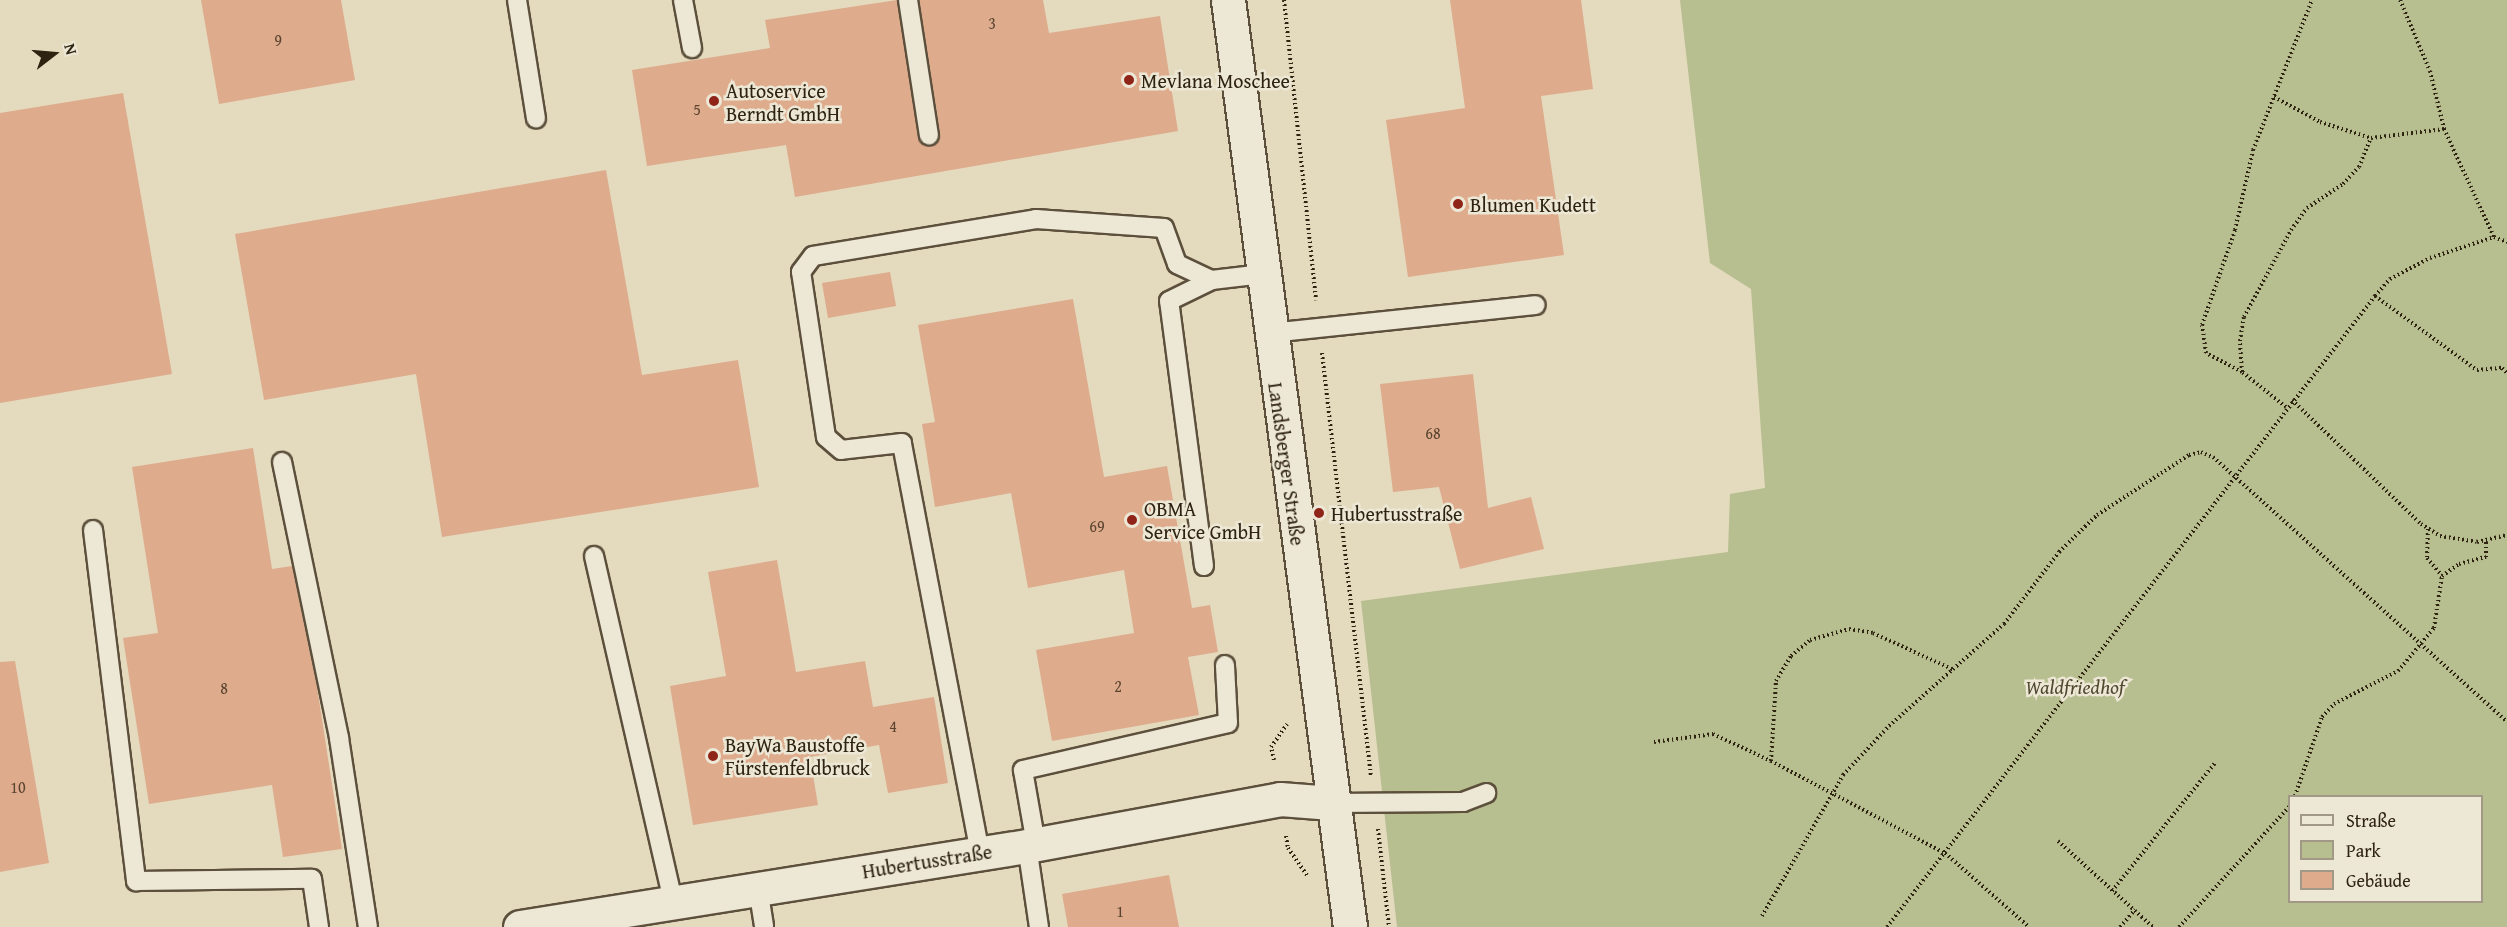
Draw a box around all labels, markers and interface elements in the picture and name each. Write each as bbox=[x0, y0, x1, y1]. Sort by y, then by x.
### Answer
house number: 3 bbox=[988, 13, 996, 33]
north arrow bbox=[24, 24, 84, 84]
house number: 9 bbox=[274, 30, 282, 50]
text: N bbox=[58, 41, 84, 57]
place label: Mevlana Moschee bbox=[1141, 68, 1290, 92]
marker: Mevlana Moschee bbox=[1122, 73, 1136, 87]
place label: Autoservice Berndt GmbH bbox=[726, 78, 840, 125]
marker: Autoservice Berndt GmbH bbox=[707, 94, 721, 108]
house number: 5 bbox=[693, 99, 701, 119]
place label: Blumen Kudett bbox=[1470, 192, 1596, 216]
marker: Blumen Kudett bbox=[1451, 197, 1465, 211]
street label: Landsberger Straße bbox=[1264, 381, 1310, 547]
house number: 68 bbox=[1425, 423, 1441, 443]
place label: OBMA Service GmbH bbox=[1144, 496, 1261, 543]
place label: Hubertusstraße bbox=[1331, 501, 1463, 525]
marker: Hubertusstraße bbox=[1312, 506, 1326, 520]
marker: OBMA Service GmbH bbox=[1125, 513, 1139, 527]
house number: 69 bbox=[1089, 516, 1105, 536]
park label: Waldfriedhof bbox=[2025, 674, 2125, 698]
house number: 2 bbox=[1114, 676, 1122, 696]
house number: 8 bbox=[220, 678, 228, 698]
house number: 4 bbox=[889, 716, 897, 736]
place label: BayWa Baustoffe Fürstenfeldbruck bbox=[725, 732, 870, 779]
marker: BayWa Baustoffe Fürstenfeldbruck bbox=[706, 749, 720, 763]
house number: 10 bbox=[10, 777, 26, 797]
legend bbox=[2288, 795, 2483, 903]
text: Straße bbox=[2346, 807, 2396, 834]
text: Park bbox=[2346, 837, 2381, 864]
street label: Hubertusstraße bbox=[860, 839, 994, 883]
text: Gebäude bbox=[2346, 867, 2411, 894]
house number: 1 bbox=[1116, 901, 1124, 921]

